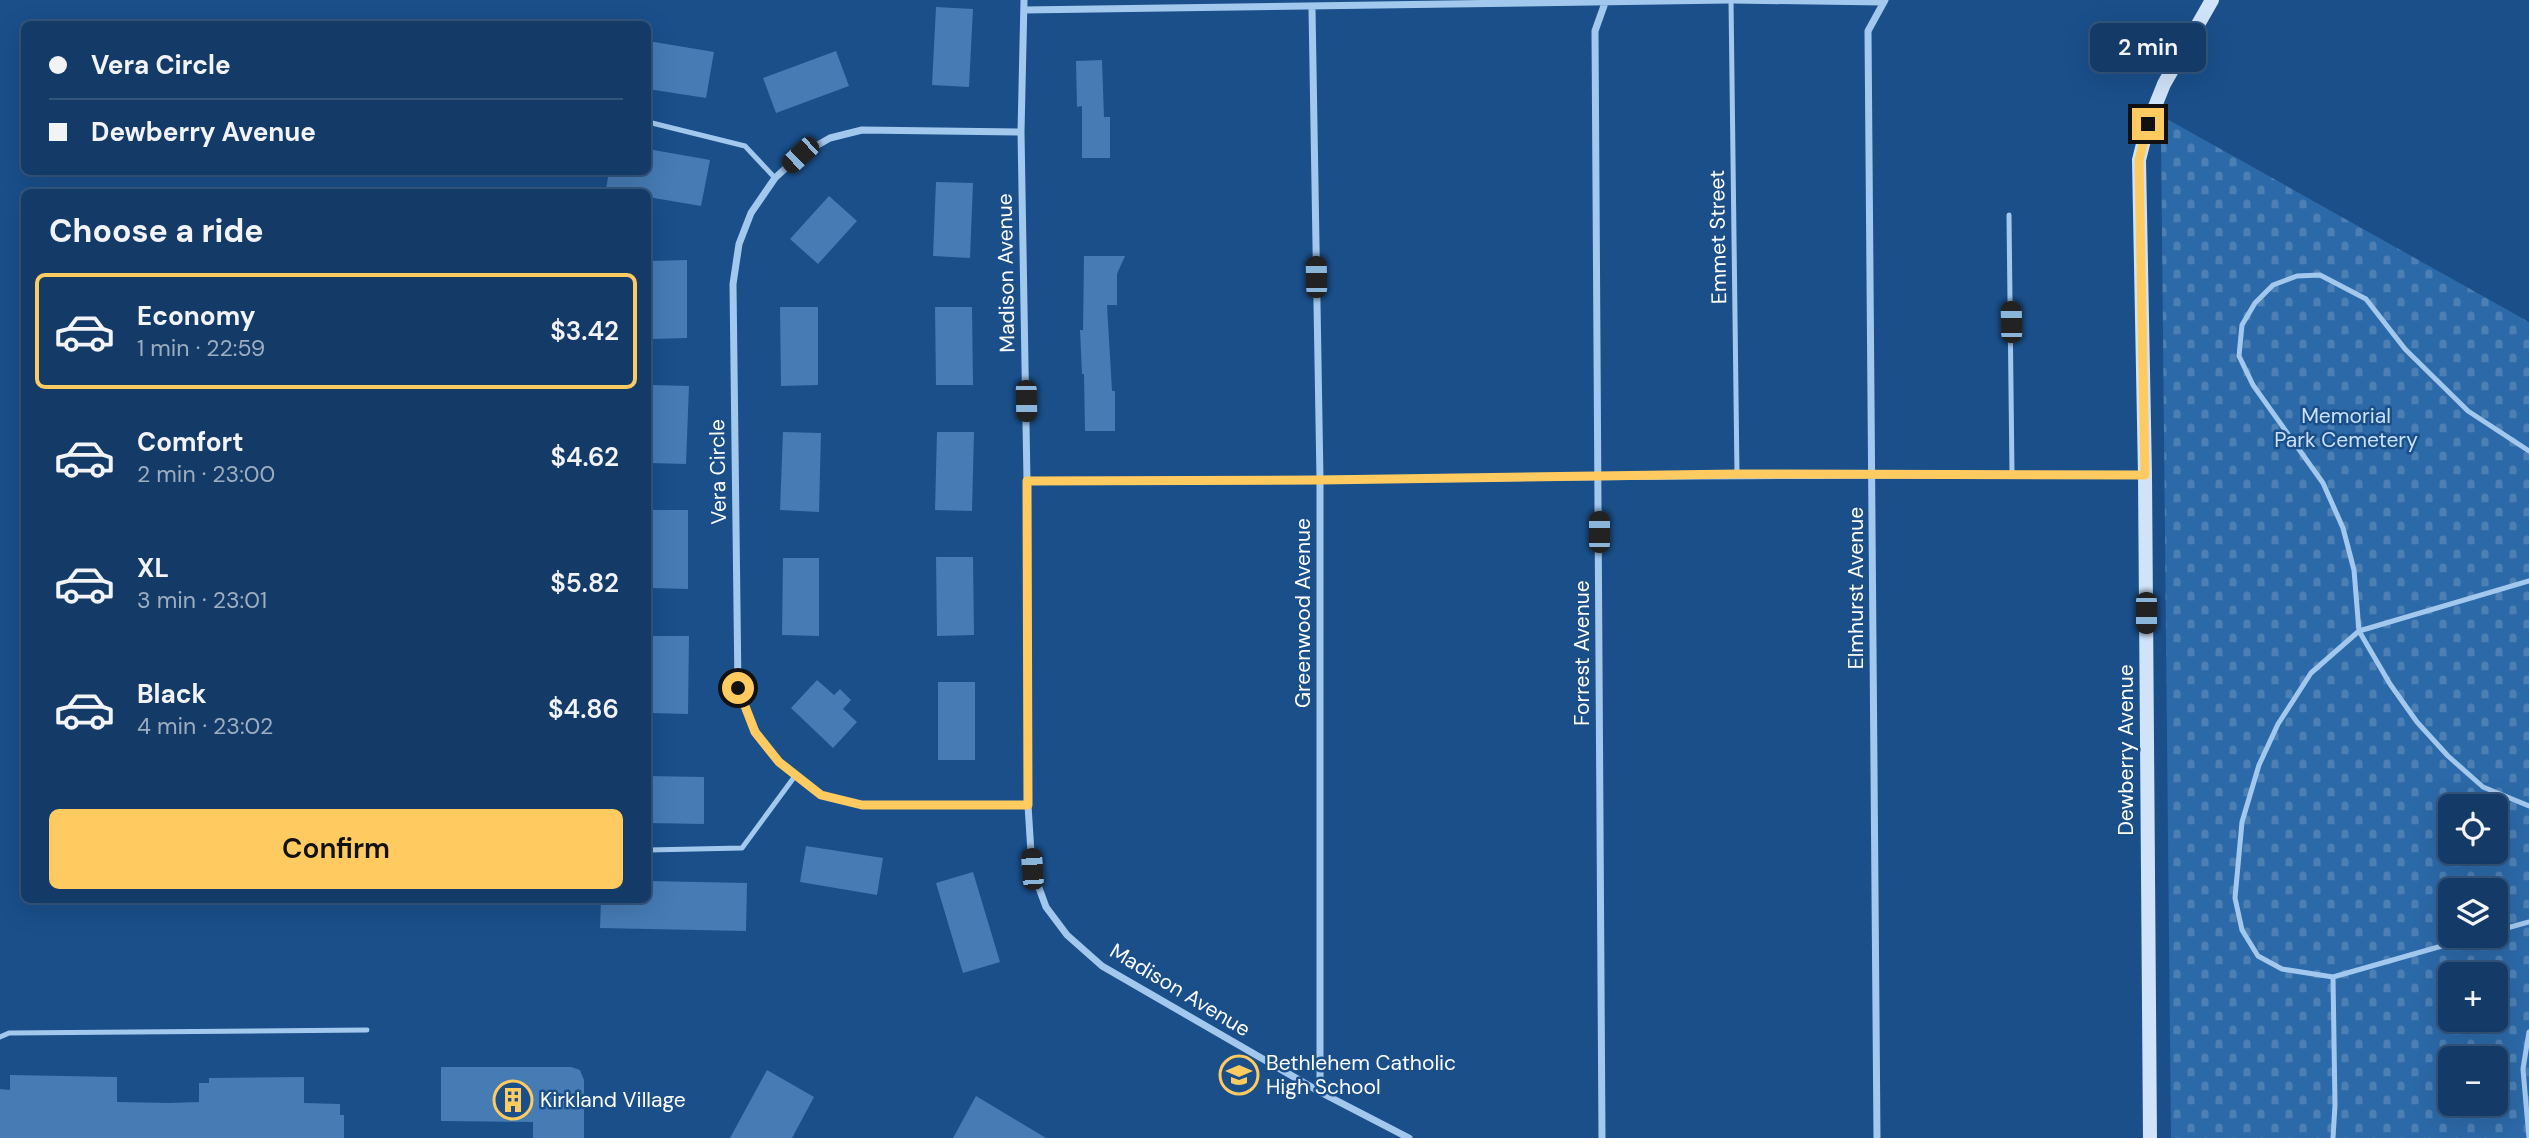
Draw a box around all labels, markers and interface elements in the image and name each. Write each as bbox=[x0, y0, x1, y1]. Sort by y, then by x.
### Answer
callout: 2 min bbox=[2090, 23, 2206, 72]
text: 2 min bbox=[2118, 32, 2178, 62]
text: Vera Circle bbox=[91, 48, 231, 82]
route end bbox=[2132, 108, 2164, 140]
text: Dewberry Avenue bbox=[91, 115, 316, 149]
car bbox=[778, 133, 823, 177]
street label: Emmet Street bbox=[1703, 170, 1733, 304]
street label: Madison Avenue bbox=[991, 193, 1021, 353]
text: Choose a ride bbox=[49, 210, 264, 252]
car bbox=[1306, 256, 1327, 298]
text: Economy bbox=[137, 299, 255, 333]
icon: car bbox=[53, 300, 116, 363]
car bbox=[2001, 301, 2022, 343]
text: $3.42 bbox=[550, 314, 619, 348]
text: 1 min · 22:59 bbox=[137, 333, 265, 363]
car bbox=[1016, 380, 1037, 422]
park label: Memorial Park Cemetery bbox=[2274, 402, 2418, 454]
street label: Vera Circle bbox=[703, 419, 733, 525]
text: Comfort bbox=[137, 425, 243, 459]
icon: car bbox=[53, 426, 116, 489]
text: $4.62 bbox=[550, 440, 619, 474]
text: 2 min · 23:00 bbox=[137, 459, 275, 489]
street label: Elmhurst Avenue bbox=[1842, 507, 1870, 669]
car bbox=[1589, 511, 1610, 553]
street label: Greenwood Avenue bbox=[1289, 518, 1317, 708]
text: XL bbox=[137, 551, 169, 585]
icon: car bbox=[53, 552, 116, 615]
text: $5.82 bbox=[550, 566, 619, 600]
street label: Forrest Avenue bbox=[1568, 580, 1596, 726]
text: 3 min · 23:01 bbox=[137, 585, 267, 615]
car bbox=[2136, 592, 2157, 634]
street label: Dewberry Avenue bbox=[2112, 664, 2140, 836]
route start bbox=[722, 672, 754, 704]
text: Black bbox=[137, 677, 207, 711]
icon: car bbox=[53, 678, 116, 741]
text: $4.86 bbox=[548, 692, 619, 726]
text: 4 min · 23:02 bbox=[137, 711, 273, 741]
map controls bbox=[2438, 794, 2508, 1116]
button: locate bbox=[2438, 794, 2508, 864]
button: Confirm bbox=[49, 809, 623, 889]
car bbox=[1021, 847, 1044, 891]
button: layers bbox=[2438, 878, 2508, 948]
street label: Madison Avenue bbox=[1105, 937, 1256, 1043]
button: + bbox=[2438, 962, 2508, 1032]
button: − bbox=[2438, 1046, 2508, 1116]
place label: Bethlehem Catholic High School bbox=[1266, 1049, 1456, 1101]
school or university icon: Bethlehem Catholic High School bbox=[1218, 1054, 1260, 1096]
building icon: Kirkland Village bbox=[492, 1079, 534, 1121]
place label: Kirkland Village bbox=[540, 1086, 686, 1114]

